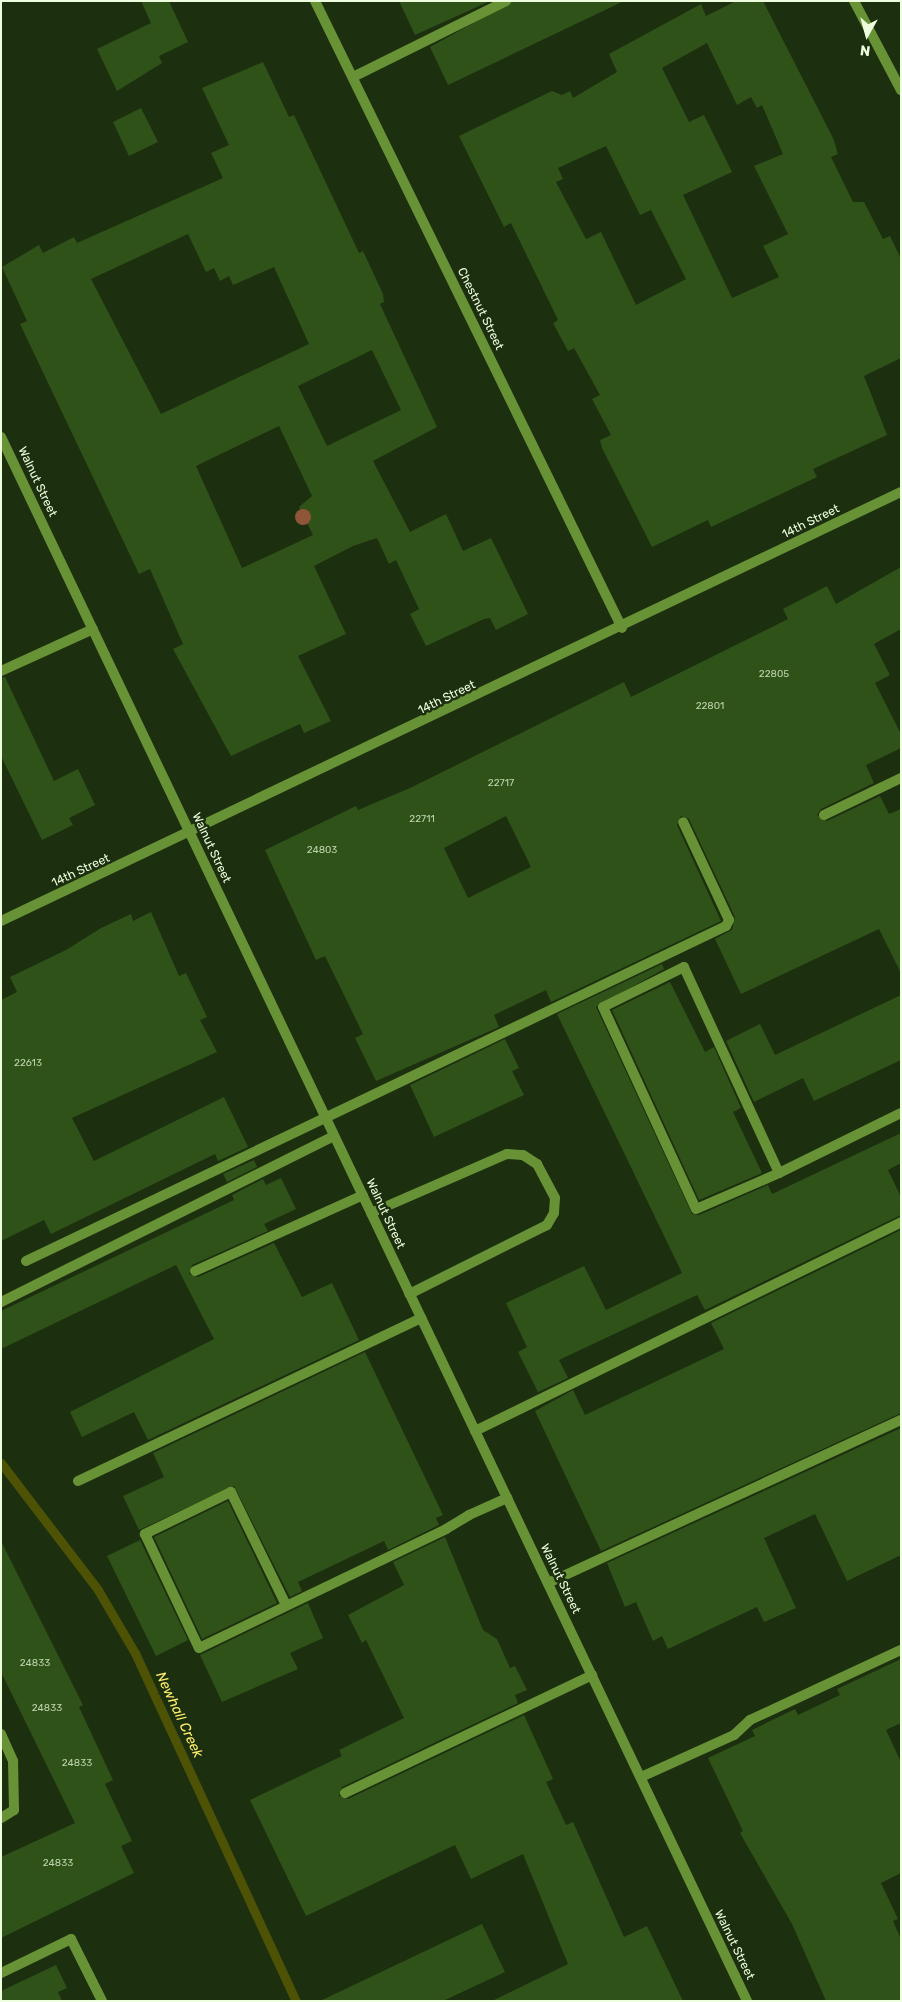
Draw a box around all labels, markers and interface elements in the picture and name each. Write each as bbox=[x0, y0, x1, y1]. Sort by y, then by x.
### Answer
north arrow bbox=[842, 10, 892, 60]
text: N bbox=[859, 41, 871, 59]
street label: Chestnut Street bbox=[454, 266, 506, 352]
street label: Walnut Street bbox=[14, 445, 60, 519]
street label: 14th Street bbox=[780, 502, 842, 542]
house number: 22805 bbox=[759, 669, 789, 681]
street label: 14th Street bbox=[416, 678, 478, 718]
house number: 22801 bbox=[696, 701, 724, 713]
house number: 22717 bbox=[488, 778, 514, 790]
street label: Walnut Street bbox=[188, 811, 234, 885]
house number: 22711 bbox=[409, 814, 435, 826]
house number: 24803 bbox=[307, 845, 337, 857]
street label: 14th Street bbox=[50, 851, 112, 891]
house number: 22613 bbox=[14, 1058, 42, 1070]
street label: Walnut Street bbox=[362, 1177, 408, 1251]
street label: Walnut Street bbox=[537, 1542, 583, 1616]
house number: 24833 bbox=[20, 1658, 50, 1670]
water label: Newhall Creek bbox=[152, 1669, 206, 1761]
house number: 24833 bbox=[32, 1703, 62, 1715]
house number: 24833 bbox=[62, 1758, 92, 1770]
house number: 24833 bbox=[43, 1858, 73, 1870]
street label: Walnut Street bbox=[711, 1908, 757, 1982]

